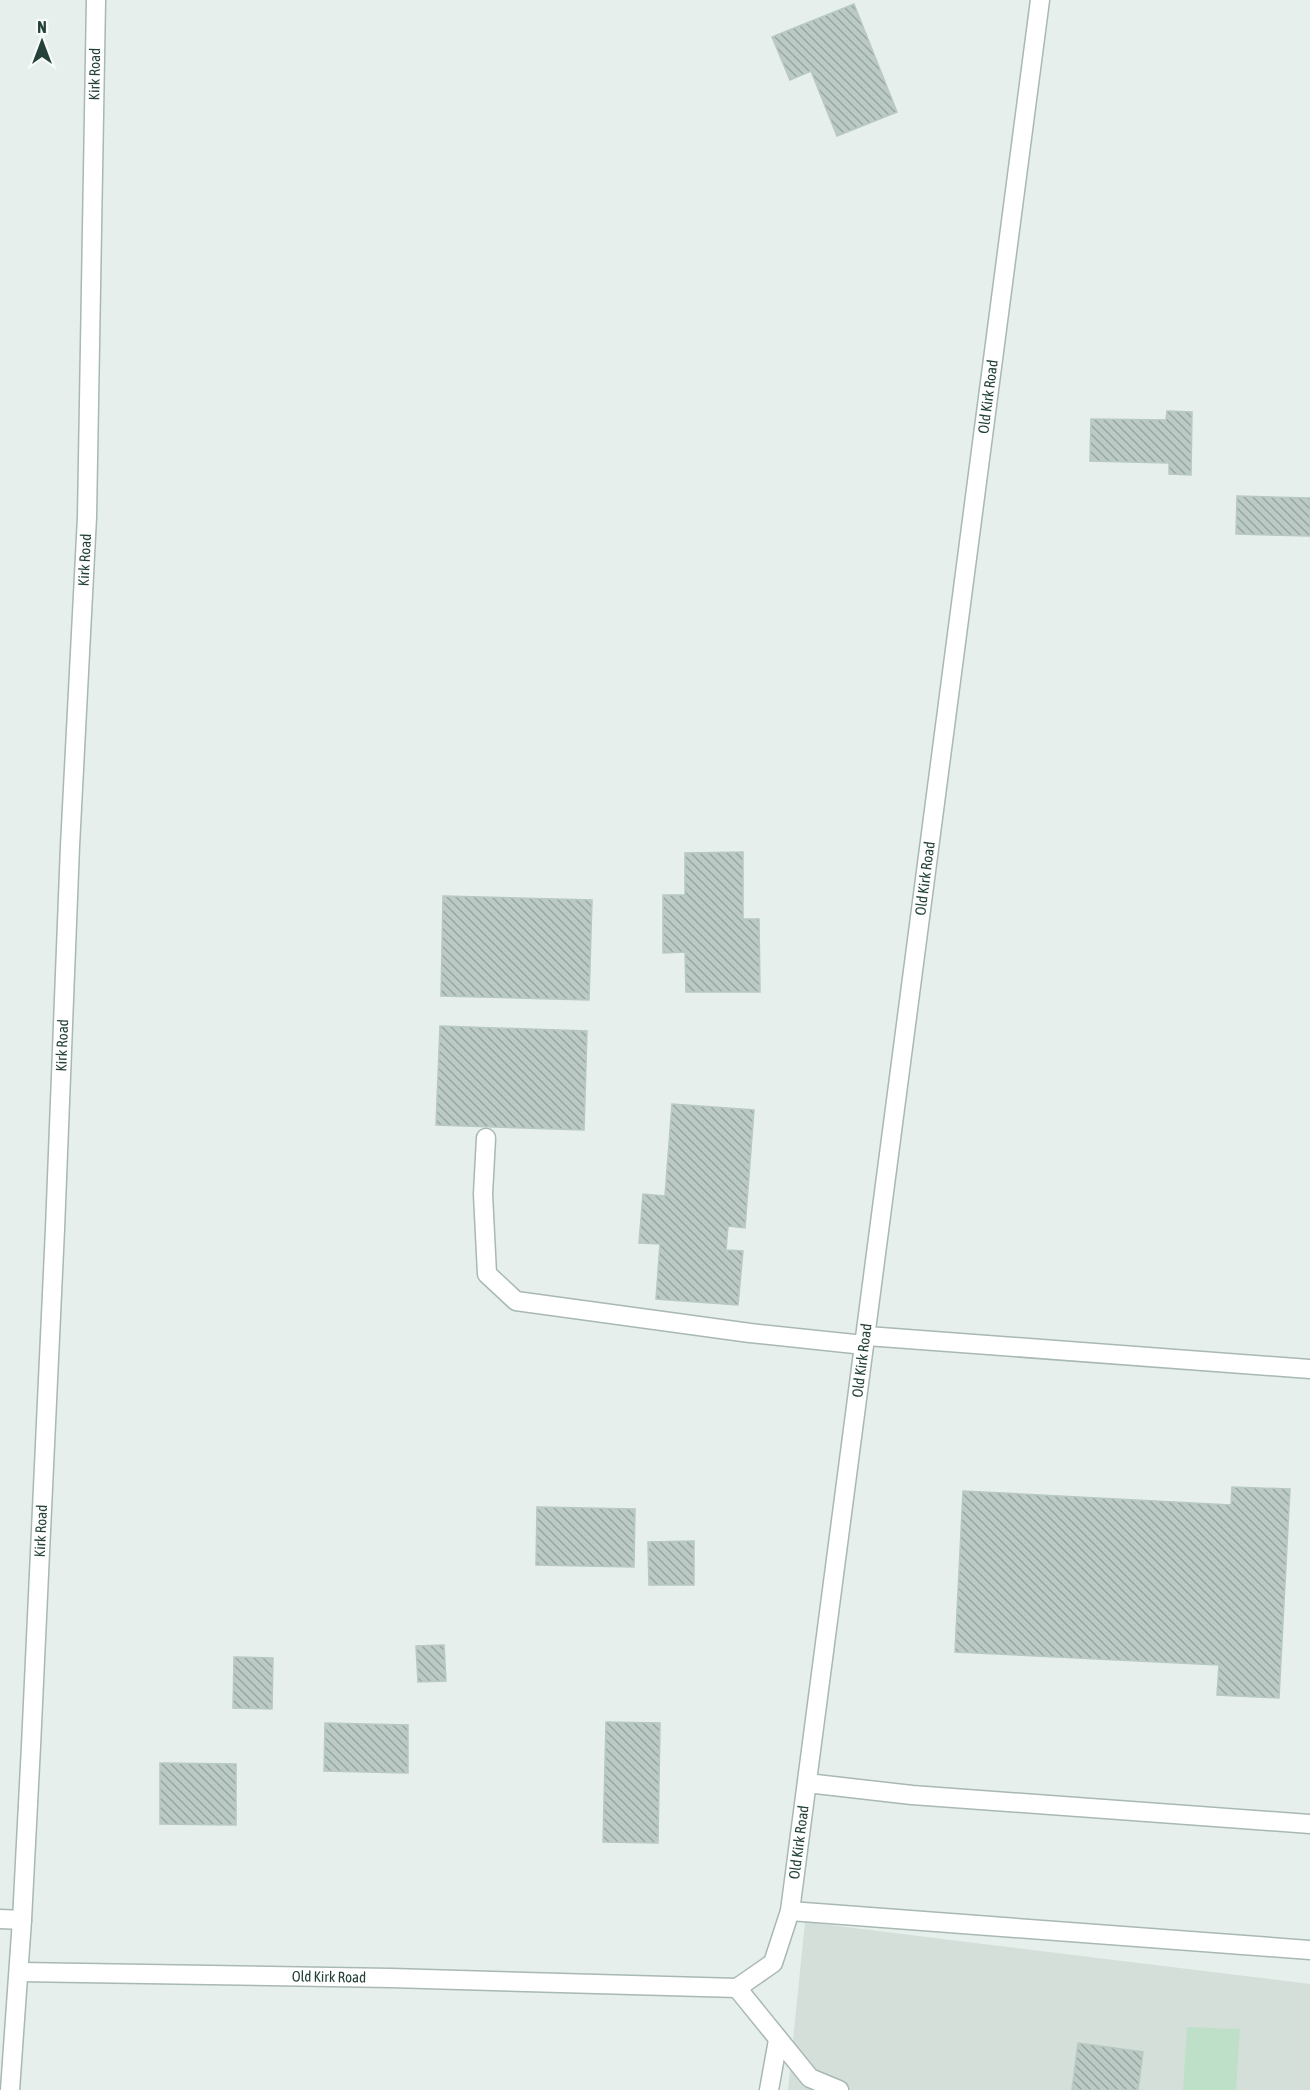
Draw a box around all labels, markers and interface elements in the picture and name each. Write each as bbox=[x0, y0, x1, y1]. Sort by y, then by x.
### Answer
north arrow bbox=[12, 12, 72, 72]
text: N bbox=[37, 18, 47, 36]
street label: Kirk Road bbox=[85, 48, 103, 100]
street label: Old Kirk Road bbox=[974, 359, 1001, 435]
street label: Kirk Road bbox=[74, 533, 94, 587]
street label: Old Kirk Road bbox=[911, 840, 938, 916]
street label: Kirk Road bbox=[52, 1019, 71, 1072]
street label: Old Kirk Road bbox=[848, 1322, 875, 1398]
street label: Kirk Road bbox=[31, 1504, 50, 1558]
street label: Old Kirk Road bbox=[785, 1804, 812, 1880]
street label: Old Kirk Road bbox=[292, 1967, 366, 1986]

